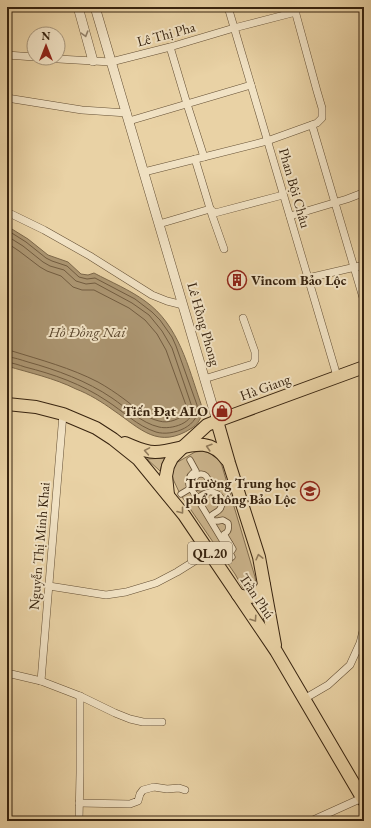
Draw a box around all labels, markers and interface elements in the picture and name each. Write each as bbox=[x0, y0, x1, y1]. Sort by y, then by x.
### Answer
street label: Lê Thị Pha bbox=[135, 17, 198, 50]
north arrow bbox=[26, 26, 66, 66]
text: N bbox=[42, 29, 51, 43]
one-way arrow bbox=[80, 30, 89, 37]
street label: Phan Bội Châu bbox=[275, 146, 315, 231]
building icon: Vincom Bảo Lộc bbox=[226, 269, 248, 291]
place label: Vincom Bảo Lộc bbox=[251, 271, 347, 289]
street label: Lê Hồng Phong bbox=[183, 280, 225, 369]
water label: Hồ Đồng Nai bbox=[47, 322, 126, 341]
street label: Hà Giang bbox=[237, 369, 294, 404]
shop icon: Tiến Đạt ALO bbox=[211, 400, 233, 422]
place label: Tiến Đạt ALO bbox=[123, 402, 208, 420]
one-way arrow bbox=[205, 443, 212, 452]
one-way arrow bbox=[144, 447, 150, 455]
place label: Trường Trung học phổ thông Bảo Lộc bbox=[185, 474, 296, 508]
school or university icon: Trường Trung học phổ thông Bảo Lộc bbox=[299, 480, 321, 502]
street label: Nguyễn Thị Minh Khai bbox=[24, 481, 54, 611]
one-way arrow bbox=[176, 507, 183, 514]
road number: QL.20 bbox=[188, 542, 232, 564]
one-way arrow bbox=[255, 554, 263, 560]
street label: Trần Phú bbox=[235, 570, 279, 623]
one-way arrow bbox=[249, 614, 256, 621]

